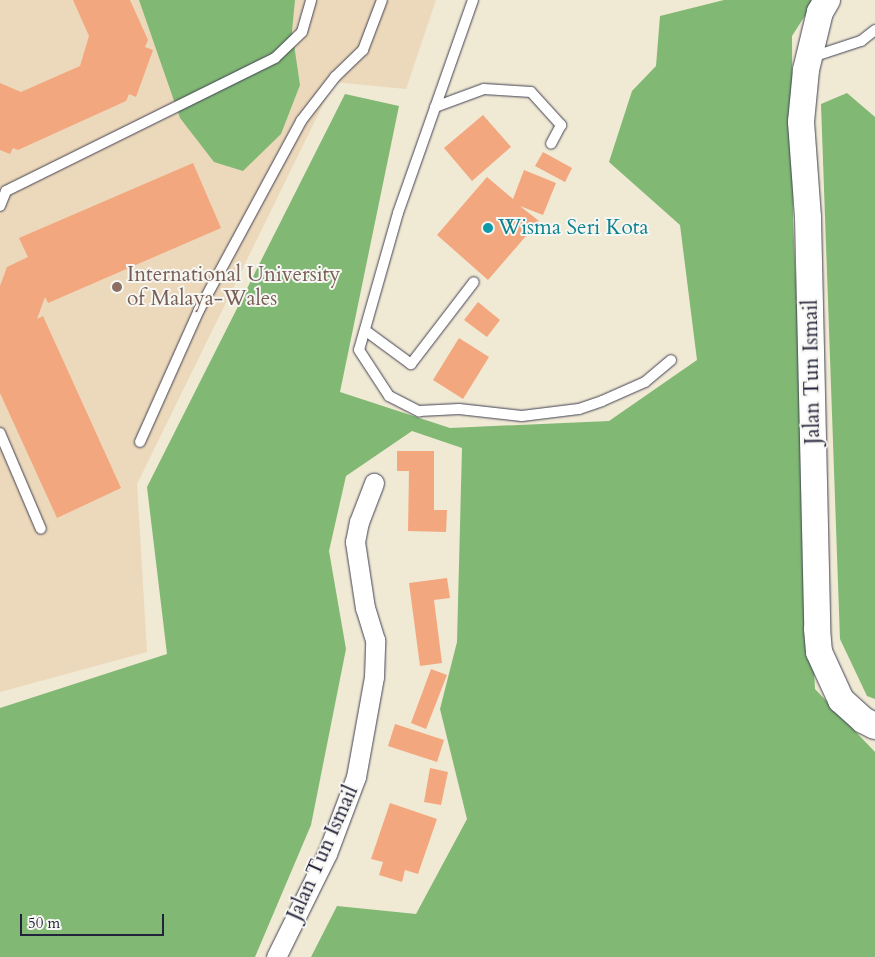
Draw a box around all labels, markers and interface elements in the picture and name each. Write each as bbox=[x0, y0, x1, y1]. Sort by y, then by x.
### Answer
place label: Wisma Seri Kota bbox=[498, 215, 649, 241]
marker: Wisma Seri Kota bbox=[482, 222, 494, 234]
place label: International University of Malaya-Wales bbox=[127, 262, 340, 312]
marker: International University of Malaya-Wales bbox=[111, 281, 123, 293]
street label: Jalan Tun Ismail bbox=[798, 299, 826, 445]
street label: Jalan Tun Ismail bbox=[282, 782, 364, 924]
scale bar bbox=[22, 904, 166, 936]
text: 50 m bbox=[28, 913, 60, 933]

